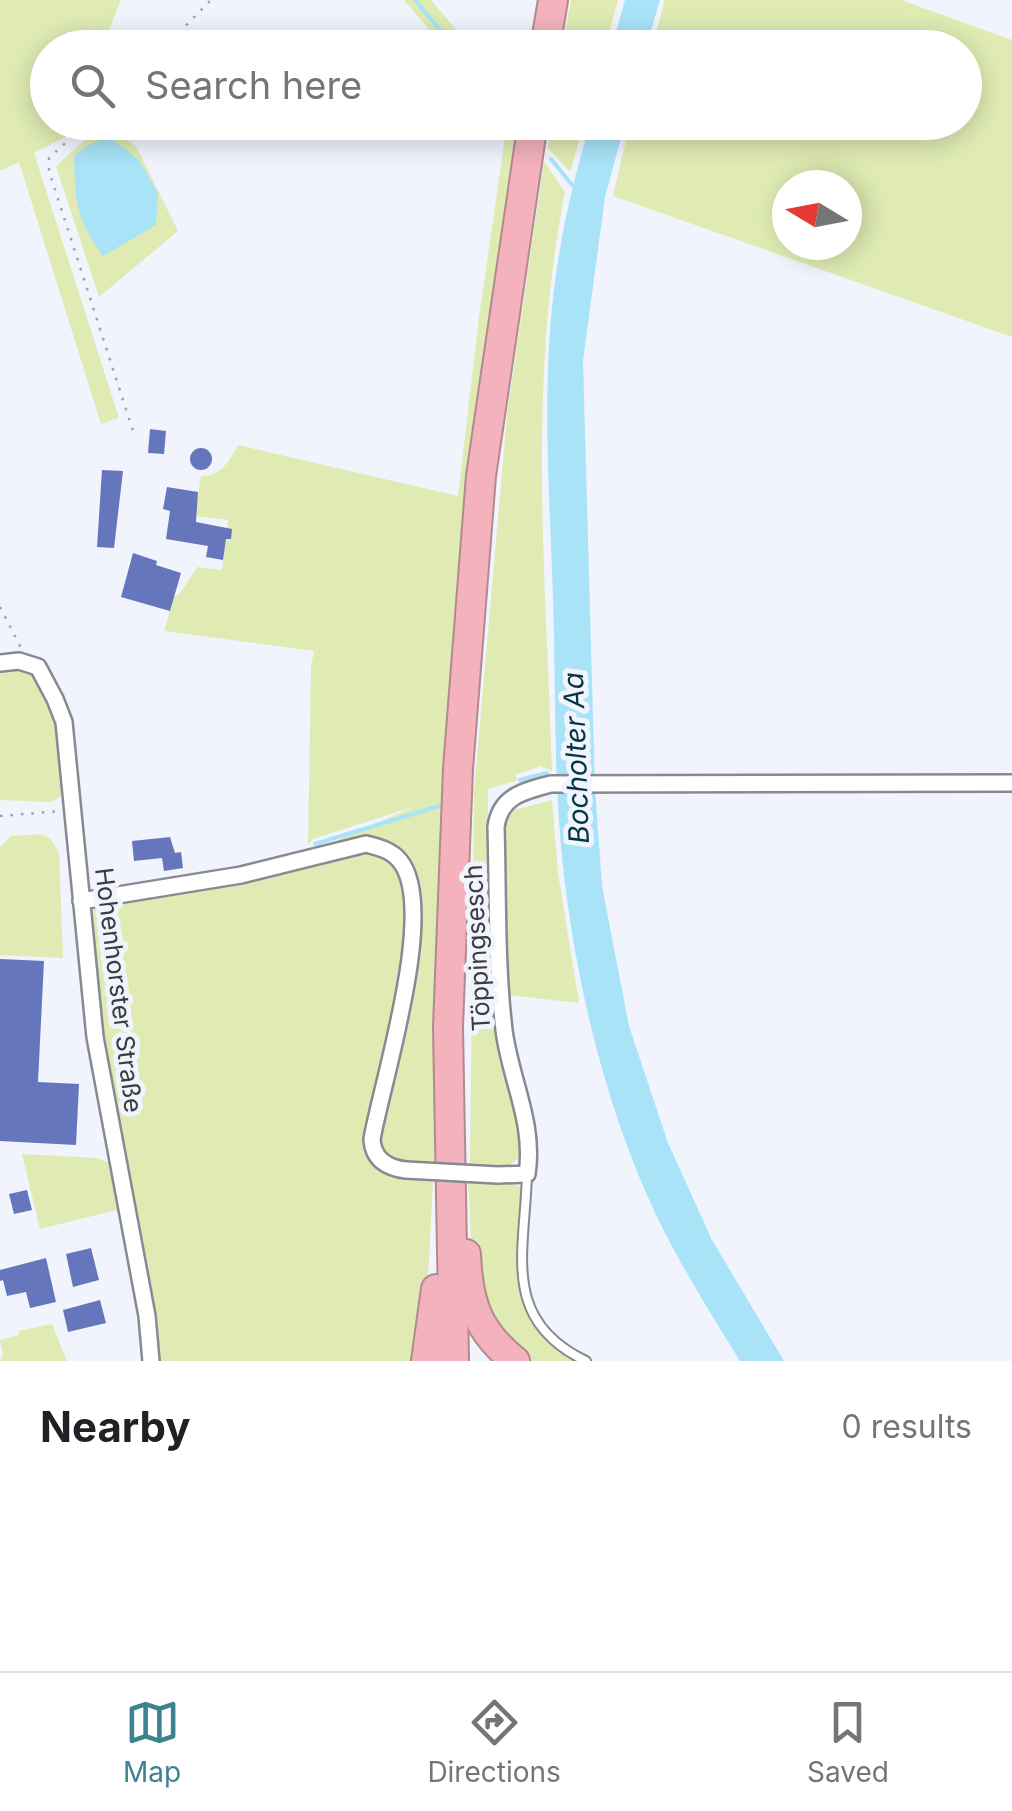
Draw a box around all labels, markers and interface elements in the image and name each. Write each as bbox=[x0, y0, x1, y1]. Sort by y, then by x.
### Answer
search box bbox=[30, 30, 982, 140]
icon: search bbox=[65, 58, 120, 113]
text: Search here bbox=[145, 62, 362, 108]
north arrow bbox=[772, 170, 862, 260]
water label: Bocholter Aa bbox=[556, 672, 596, 844]
street label: Töppingsesch bbox=[458, 864, 496, 1032]
street label: Hohenhorster Straße bbox=[89, 866, 149, 1114]
text: Nearby bbox=[40, 1401, 191, 1452]
text: 0 results bbox=[842, 1407, 972, 1446]
tab: Map bbox=[123, 1695, 181, 1789]
tab: Directions bbox=[427, 1695, 561, 1789]
tab: Saved bbox=[807, 1695, 889, 1789]

